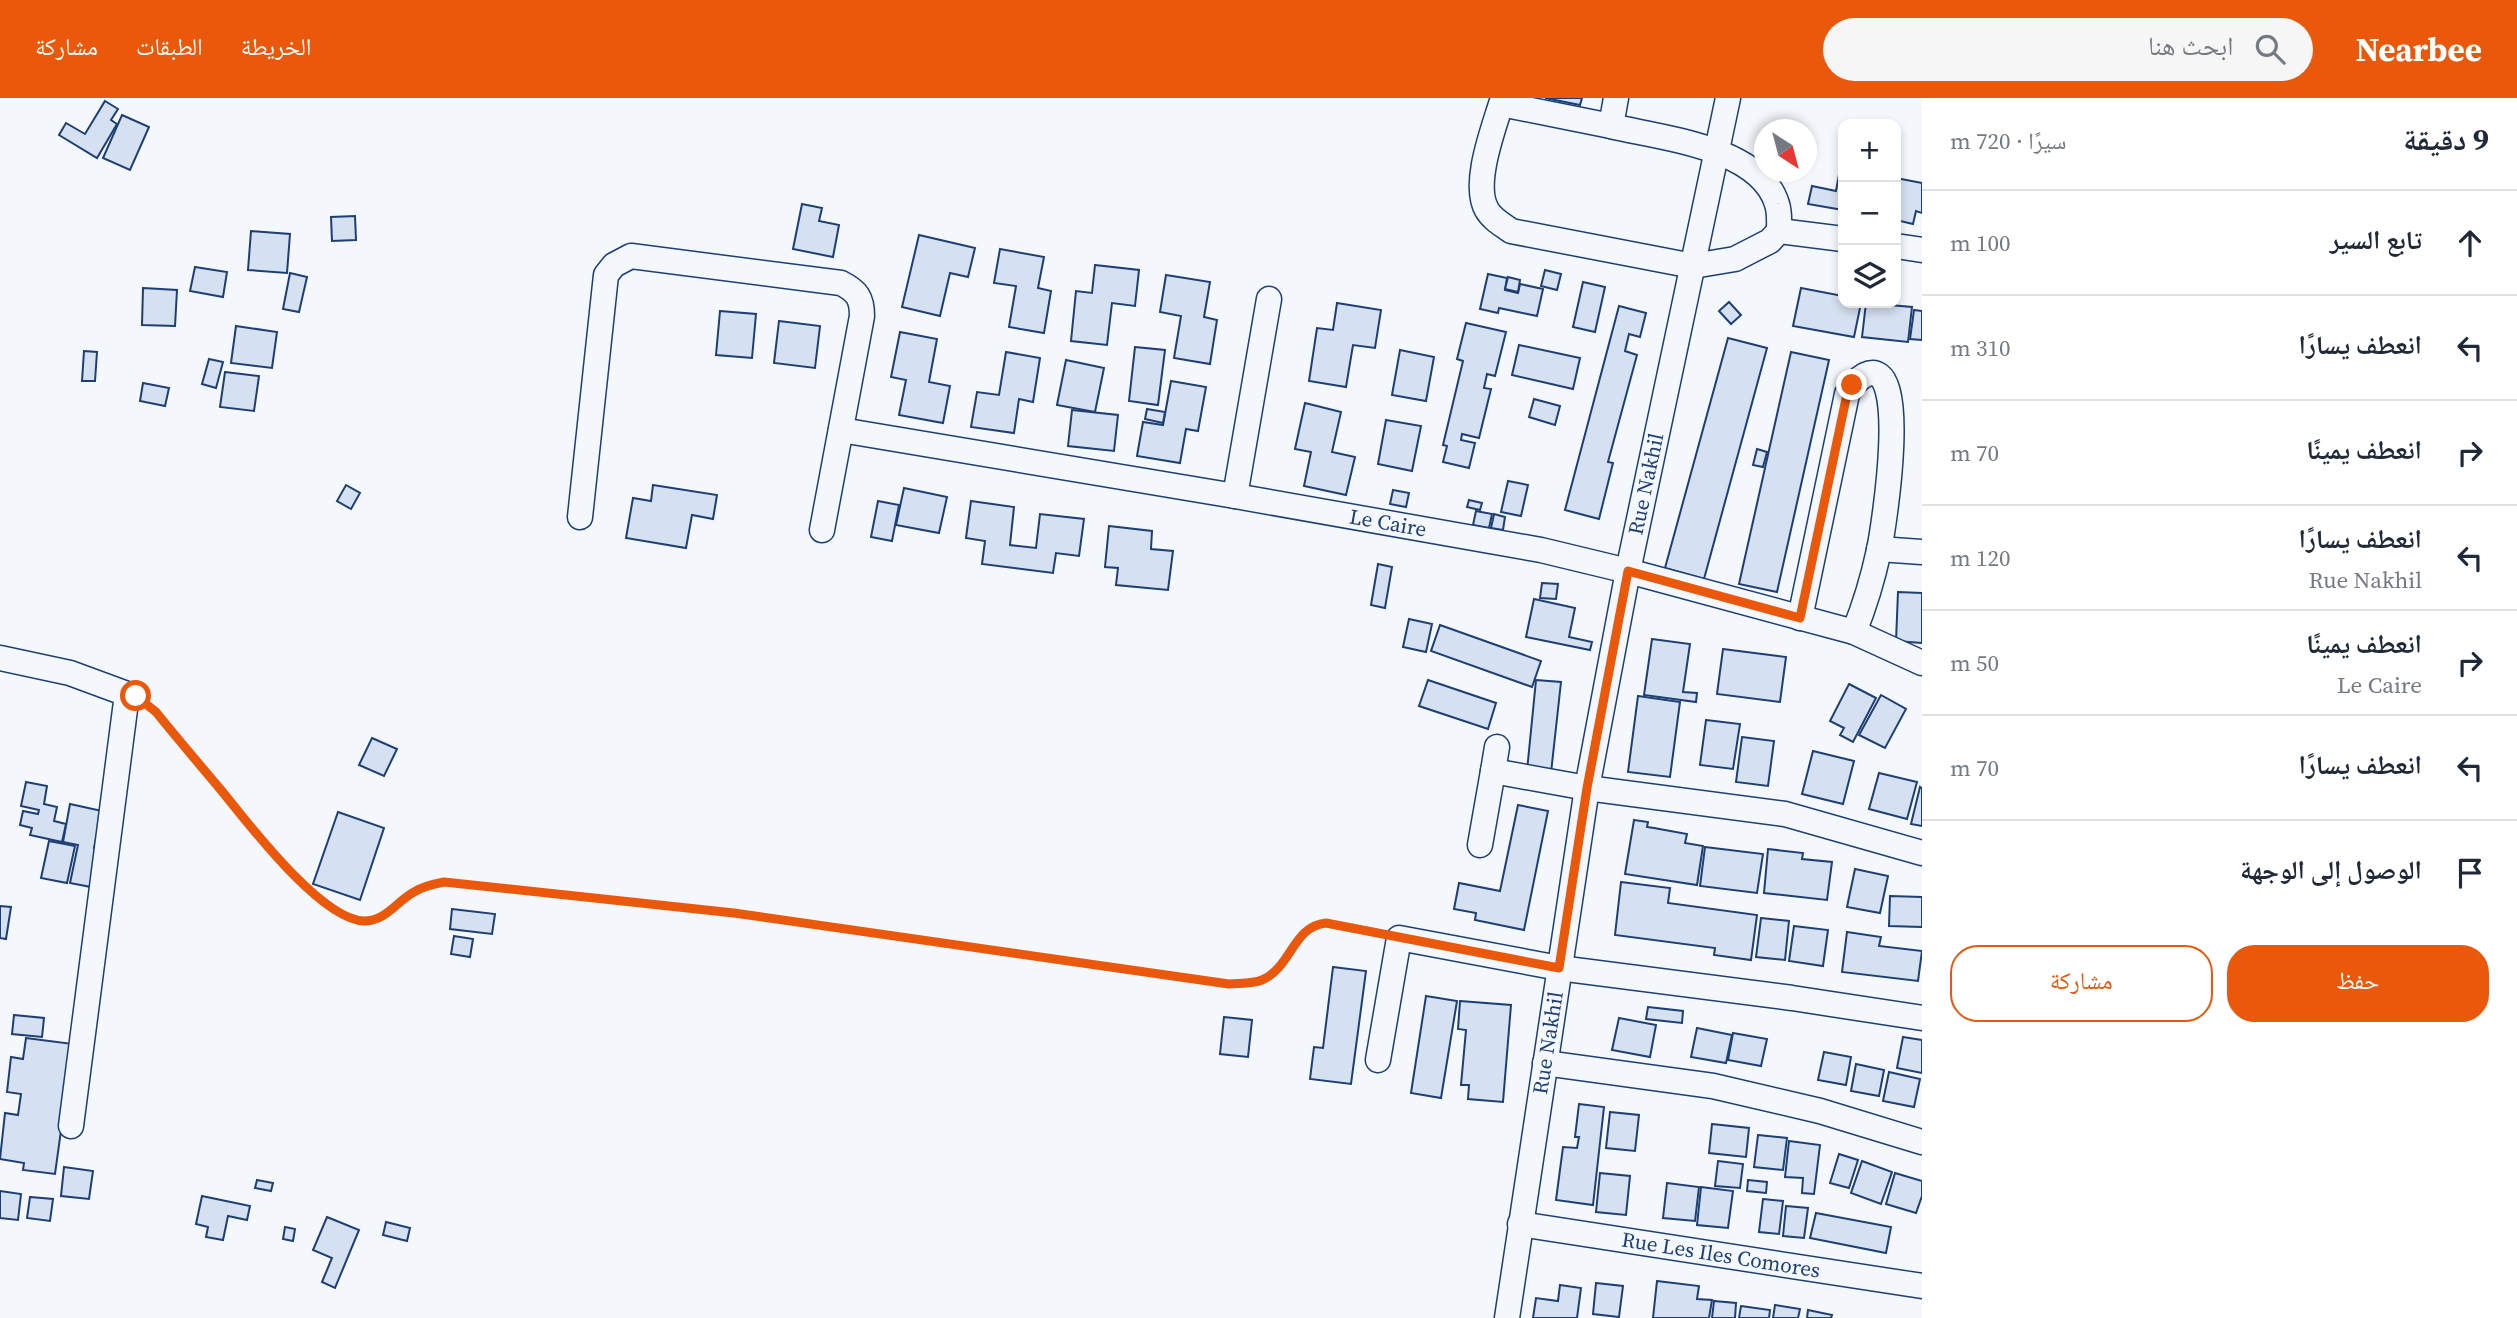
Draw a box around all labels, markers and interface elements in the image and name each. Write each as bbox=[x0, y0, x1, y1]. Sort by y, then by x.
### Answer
search box bbox=[1823, 18, 2313, 81]
text: Nearbee bbox=[2355, 27, 2482, 72]
text: ابحث هنا bbox=[2148, 28, 2233, 64]
text: مشاركة bbox=[35, 30, 98, 63]
text: الطبقات bbox=[136, 30, 203, 63]
text: الخريطة bbox=[241, 30, 311, 63]
icon: search bbox=[2251, 30, 2289, 68]
north arrow bbox=[1754, 119, 1817, 182]
map controls bbox=[1838, 119, 1901, 308]
button: + bbox=[1838, 119, 1901, 182]
text: 9 دقيقة bbox=[2403, 119, 2489, 160]
text: سيرًا · 720 m bbox=[1950, 125, 2066, 157]
button: − bbox=[1838, 182, 1901, 245]
text: تابع السير bbox=[2330, 222, 2422, 258]
icon: ahead bbox=[2451, 224, 2489, 262]
text: 100 m bbox=[1950, 227, 2011, 259]
button: layers bbox=[1838, 245, 1901, 308]
text: انعطف يسارًا bbox=[2299, 327, 2422, 363]
icon: left bbox=[2451, 329, 2489, 367]
text: 310 m bbox=[1950, 332, 2011, 364]
route end bbox=[1836, 369, 1867, 400]
street label: Rue Nakhil bbox=[1621, 430, 1670, 538]
text: انعطف يمينًا bbox=[2306, 432, 2422, 468]
icon: right bbox=[2451, 434, 2489, 472]
text: 70 m bbox=[1950, 437, 1999, 469]
street label: Le Caire bbox=[1347, 501, 1429, 544]
text: انعطف يسارًا bbox=[2299, 521, 2422, 557]
icon: left bbox=[2451, 539, 2489, 577]
text: 120 m bbox=[1950, 542, 2011, 574]
text: Rue Nakhil bbox=[2309, 564, 2422, 596]
text: انعطف يمينًا bbox=[2306, 626, 2422, 662]
icon: right bbox=[2451, 644, 2489, 682]
text: 50 m bbox=[1950, 647, 1999, 679]
text: Le Caire bbox=[2337, 669, 2422, 701]
route start bbox=[120, 680, 151, 711]
text: انعطف يسارًا bbox=[2299, 747, 2422, 783]
icon: left bbox=[2451, 749, 2489, 787]
text: 70 m bbox=[1950, 752, 1999, 784]
text: الوصول إلى الوجهة bbox=[2240, 852, 2422, 888]
icon: arrive bbox=[2451, 854, 2489, 892]
button: مشاركة bbox=[1950, 945, 2213, 1022]
button: حفظ bbox=[2227, 945, 2489, 1022]
street label: Rue Nakhil bbox=[1525, 990, 1570, 1096]
street label: Rue Les Iles Comores bbox=[1620, 1224, 1823, 1285]

